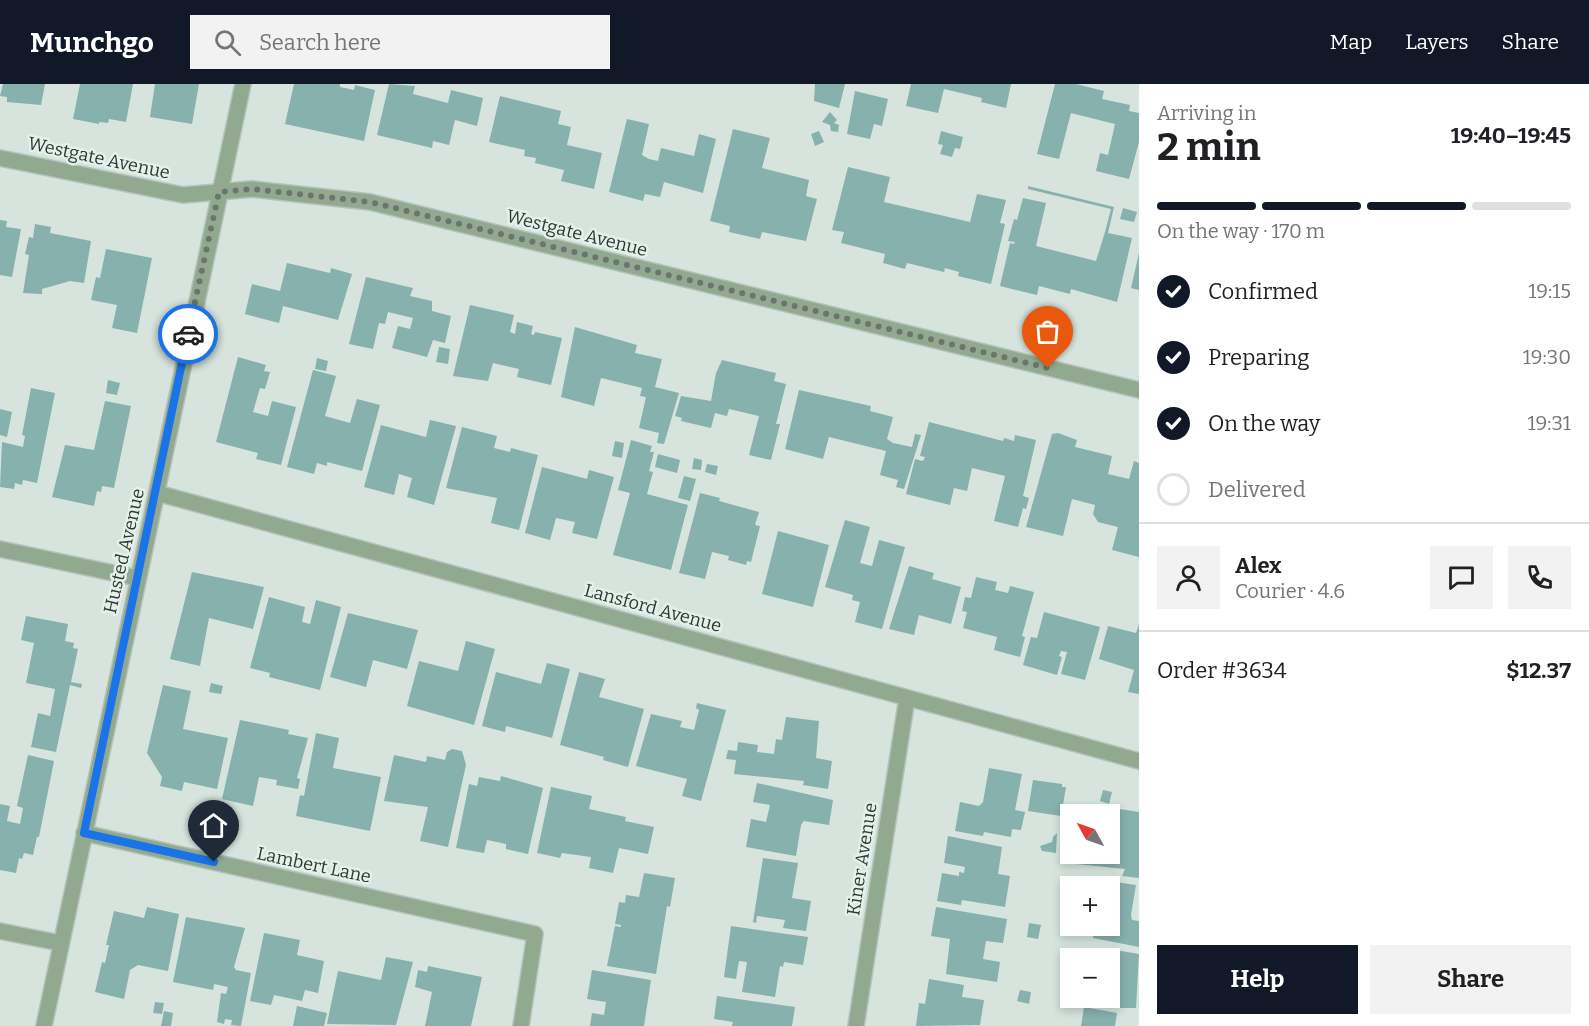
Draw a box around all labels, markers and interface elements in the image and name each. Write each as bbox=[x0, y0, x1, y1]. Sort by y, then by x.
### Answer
search box bbox=[190, 15, 610, 69]
text: Munchgo bbox=[30, 26, 154, 59]
icon: search bbox=[211, 26, 244, 59]
text: Search here bbox=[259, 29, 381, 56]
text: Map bbox=[1330, 29, 1372, 55]
text: Layers bbox=[1405, 29, 1469, 55]
text: Share bbox=[1502, 29, 1559, 55]
text: Arriving in bbox=[1157, 101, 1256, 125]
text: 19:40–19:45 bbox=[1451, 122, 1571, 149]
text: 2 min bbox=[1157, 124, 1261, 170]
street label: Westgate Avenue bbox=[26, 132, 172, 184]
street label: Westgate Avenue bbox=[504, 205, 650, 261]
text: On the way · 170 m bbox=[1157, 219, 1325, 243]
icon: check bbox=[1157, 275, 1190, 308]
text: Confirmed bbox=[1208, 278, 1318, 305]
text: 19:15 bbox=[1528, 279, 1571, 303]
courier bbox=[158, 304, 218, 364]
pin bbox=[1022, 306, 1073, 368]
icon: bag bbox=[1031, 315, 1064, 348]
icon: car bbox=[172, 318, 205, 351]
icon: check bbox=[1157, 341, 1190, 374]
text: Preparing bbox=[1208, 344, 1310, 371]
text: 19:30 bbox=[1523, 345, 1571, 369]
icon: check bbox=[1157, 407, 1190, 440]
text: On the way bbox=[1208, 410, 1320, 437]
text: 19:31 bbox=[1527, 411, 1571, 435]
text: Delivered bbox=[1208, 476, 1306, 503]
street label: Husted Avenue bbox=[99, 486, 149, 616]
button: person bbox=[1157, 546, 1220, 609]
button: chat bbox=[1430, 546, 1493, 609]
button: phone bbox=[1508, 546, 1571, 609]
text: Alex bbox=[1235, 552, 1281, 579]
street label: Lansford Avenue bbox=[582, 579, 724, 637]
text: Courier · 4.6 bbox=[1235, 579, 1345, 603]
text: Order #3634 bbox=[1157, 657, 1287, 684]
text: $12.37 bbox=[1506, 657, 1571, 684]
pin bbox=[188, 800, 239, 862]
street label: Kiner Avenue bbox=[842, 801, 882, 917]
north arrow bbox=[1060, 804, 1120, 864]
map controls bbox=[1060, 804, 1120, 1008]
icon: home bbox=[197, 809, 230, 842]
street label: Lambert Lane bbox=[255, 842, 373, 888]
button: + bbox=[1060, 876, 1120, 936]
button: Help bbox=[1157, 945, 1358, 1014]
button: Share bbox=[1370, 945, 1571, 1014]
button: − bbox=[1060, 948, 1120, 1008]

